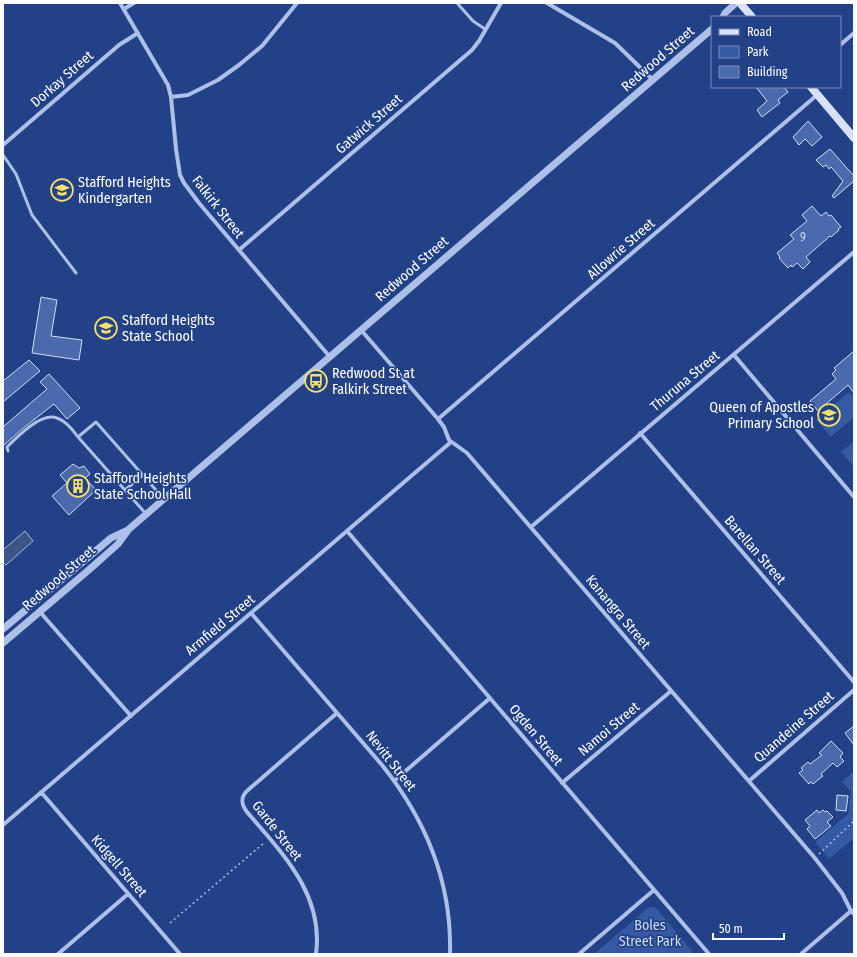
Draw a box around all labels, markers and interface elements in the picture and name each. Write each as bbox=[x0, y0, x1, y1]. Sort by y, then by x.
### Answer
legend bbox=[711, 16, 841, 88]
street label: Redwood Street bbox=[618, 22, 698, 95]
text: Road bbox=[747, 25, 772, 39]
text: Park bbox=[747, 45, 769, 59]
street label: Dorkay Street bbox=[27, 47, 97, 111]
text: Building bbox=[747, 65, 788, 79]
street label: Gatwick Street bbox=[332, 90, 406, 157]
street label: Falkirk Street bbox=[188, 172, 248, 242]
place label: Stafford Heights Kindergarten bbox=[78, 174, 171, 207]
school or university icon: Stafford Heights Kindergarten bbox=[49, 177, 75, 203]
street label: Allowrie Street bbox=[584, 215, 659, 283]
house number: 9 bbox=[800, 230, 806, 244]
street label: Redwood Street bbox=[372, 232, 452, 305]
place label: Stafford Heights State School bbox=[122, 312, 215, 345]
school or university icon: Stafford Heights State School bbox=[93, 315, 119, 341]
street label: Thuruna Street bbox=[647, 347, 723, 415]
place label: Redwood St at Falkirk Street bbox=[332, 365, 415, 398]
bus stop icon: Redwood St at Falkirk Street bbox=[303, 368, 329, 394]
place label: Queen of Apostles Primary School bbox=[709, 399, 814, 432]
school or university icon: Queen of Apostles Primary School bbox=[816, 402, 842, 428]
place label: Stafford Heights State School Hall bbox=[94, 470, 192, 503]
building icon: Stafford Heights State School Hall bbox=[65, 473, 91, 499]
street label: Barellan Street bbox=[721, 512, 790, 588]
street label: Redwood Street bbox=[19, 541, 99, 614]
street label: Kanangra Street bbox=[582, 572, 654, 653]
street label: Armfield Street bbox=[182, 591, 259, 659]
street label: Quandeine Street bbox=[751, 687, 838, 766]
street label: Namoi Street bbox=[575, 698, 643, 760]
street label: Ogden Street bbox=[505, 701, 567, 769]
street label: Nevitt Street bbox=[362, 727, 420, 795]
street label: Garde Street bbox=[248, 798, 306, 865]
street label: Kidgell Street bbox=[87, 831, 151, 901]
scale bar bbox=[713, 915, 784, 941]
park label: Boles Street Park bbox=[619, 917, 682, 950]
text: 50 m bbox=[719, 922, 743, 936]

